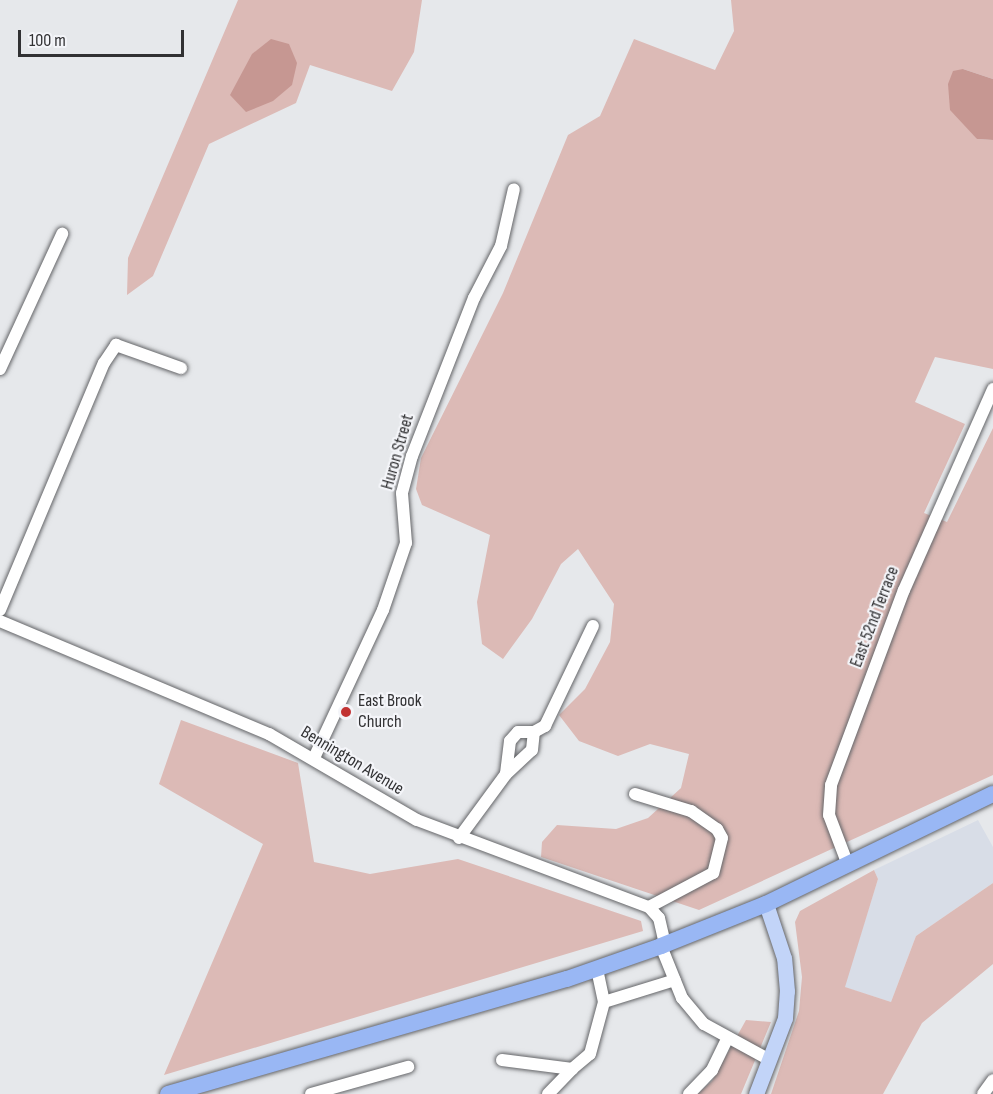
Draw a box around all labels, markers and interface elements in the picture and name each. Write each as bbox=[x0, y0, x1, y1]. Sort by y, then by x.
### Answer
scale bar bbox=[21, 18, 188, 56]
text: 100 m bbox=[29, 30, 66, 51]
street label: Huron Street bbox=[377, 412, 419, 492]
street label: East 52nd Terrace bbox=[846, 564, 904, 670]
place label: East Brook Church bbox=[358, 691, 422, 734]
marker: East Brook Church bbox=[339, 705, 353, 719]
street label: Bennington Avenue bbox=[297, 722, 407, 800]

